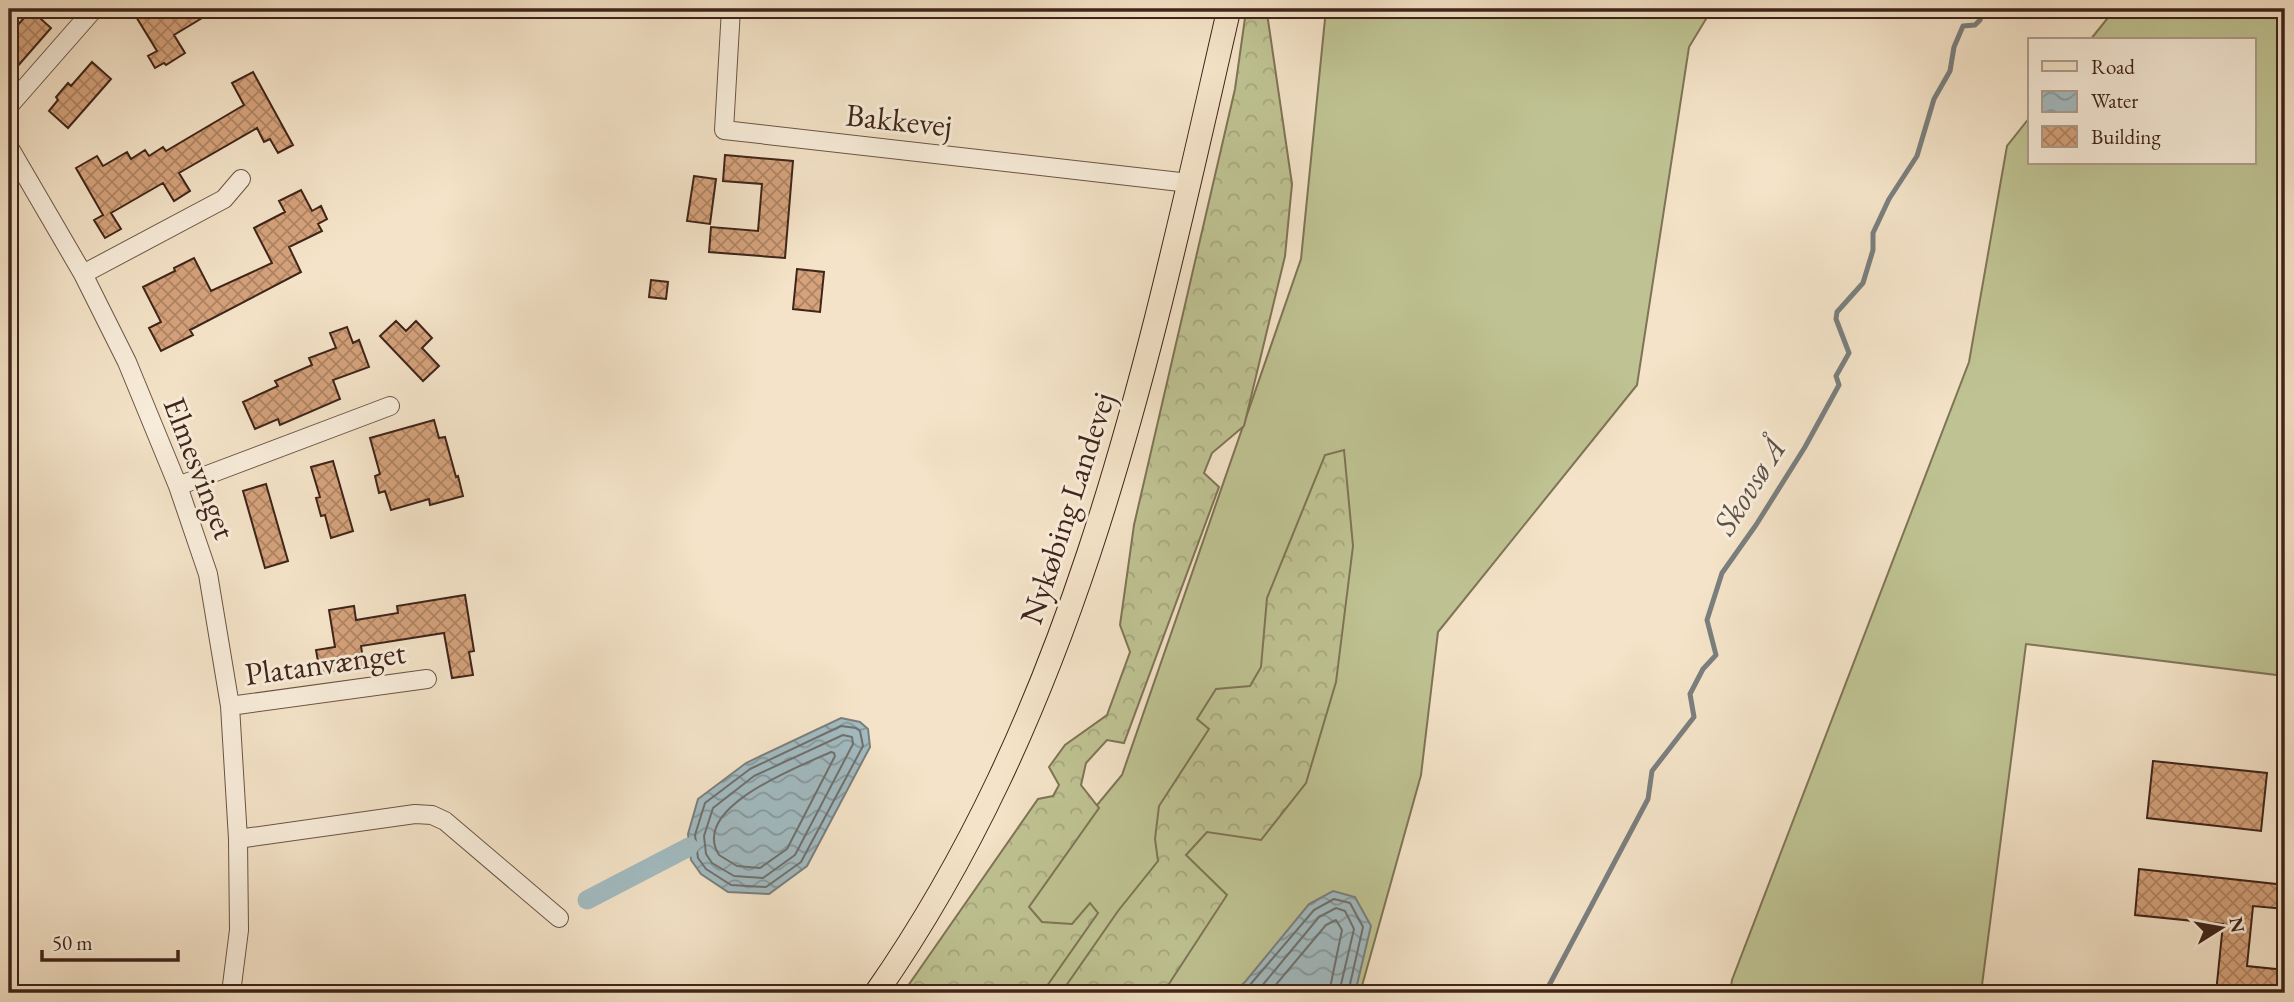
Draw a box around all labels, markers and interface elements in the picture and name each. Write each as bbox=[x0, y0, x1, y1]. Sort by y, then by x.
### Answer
legend bbox=[2028, 38, 2256, 164]
text: Road bbox=[2091, 53, 2135, 80]
text: Water bbox=[2091, 87, 2138, 114]
street label: Bakkevej bbox=[844, 94, 954, 146]
text: Building bbox=[2091, 123, 2161, 150]
street label: Nykøbing Landevej bbox=[1010, 387, 1124, 629]
street label: Elmesvinget bbox=[154, 391, 246, 545]
water label: Skovsø Å bbox=[1702, 428, 1797, 543]
street label: Platanvænget bbox=[242, 631, 408, 695]
north arrow bbox=[2186, 894, 2256, 964]
text: N bbox=[2223, 915, 2251, 935]
scale bar bbox=[42, 918, 178, 962]
text: 50 m bbox=[52, 929, 93, 956]

